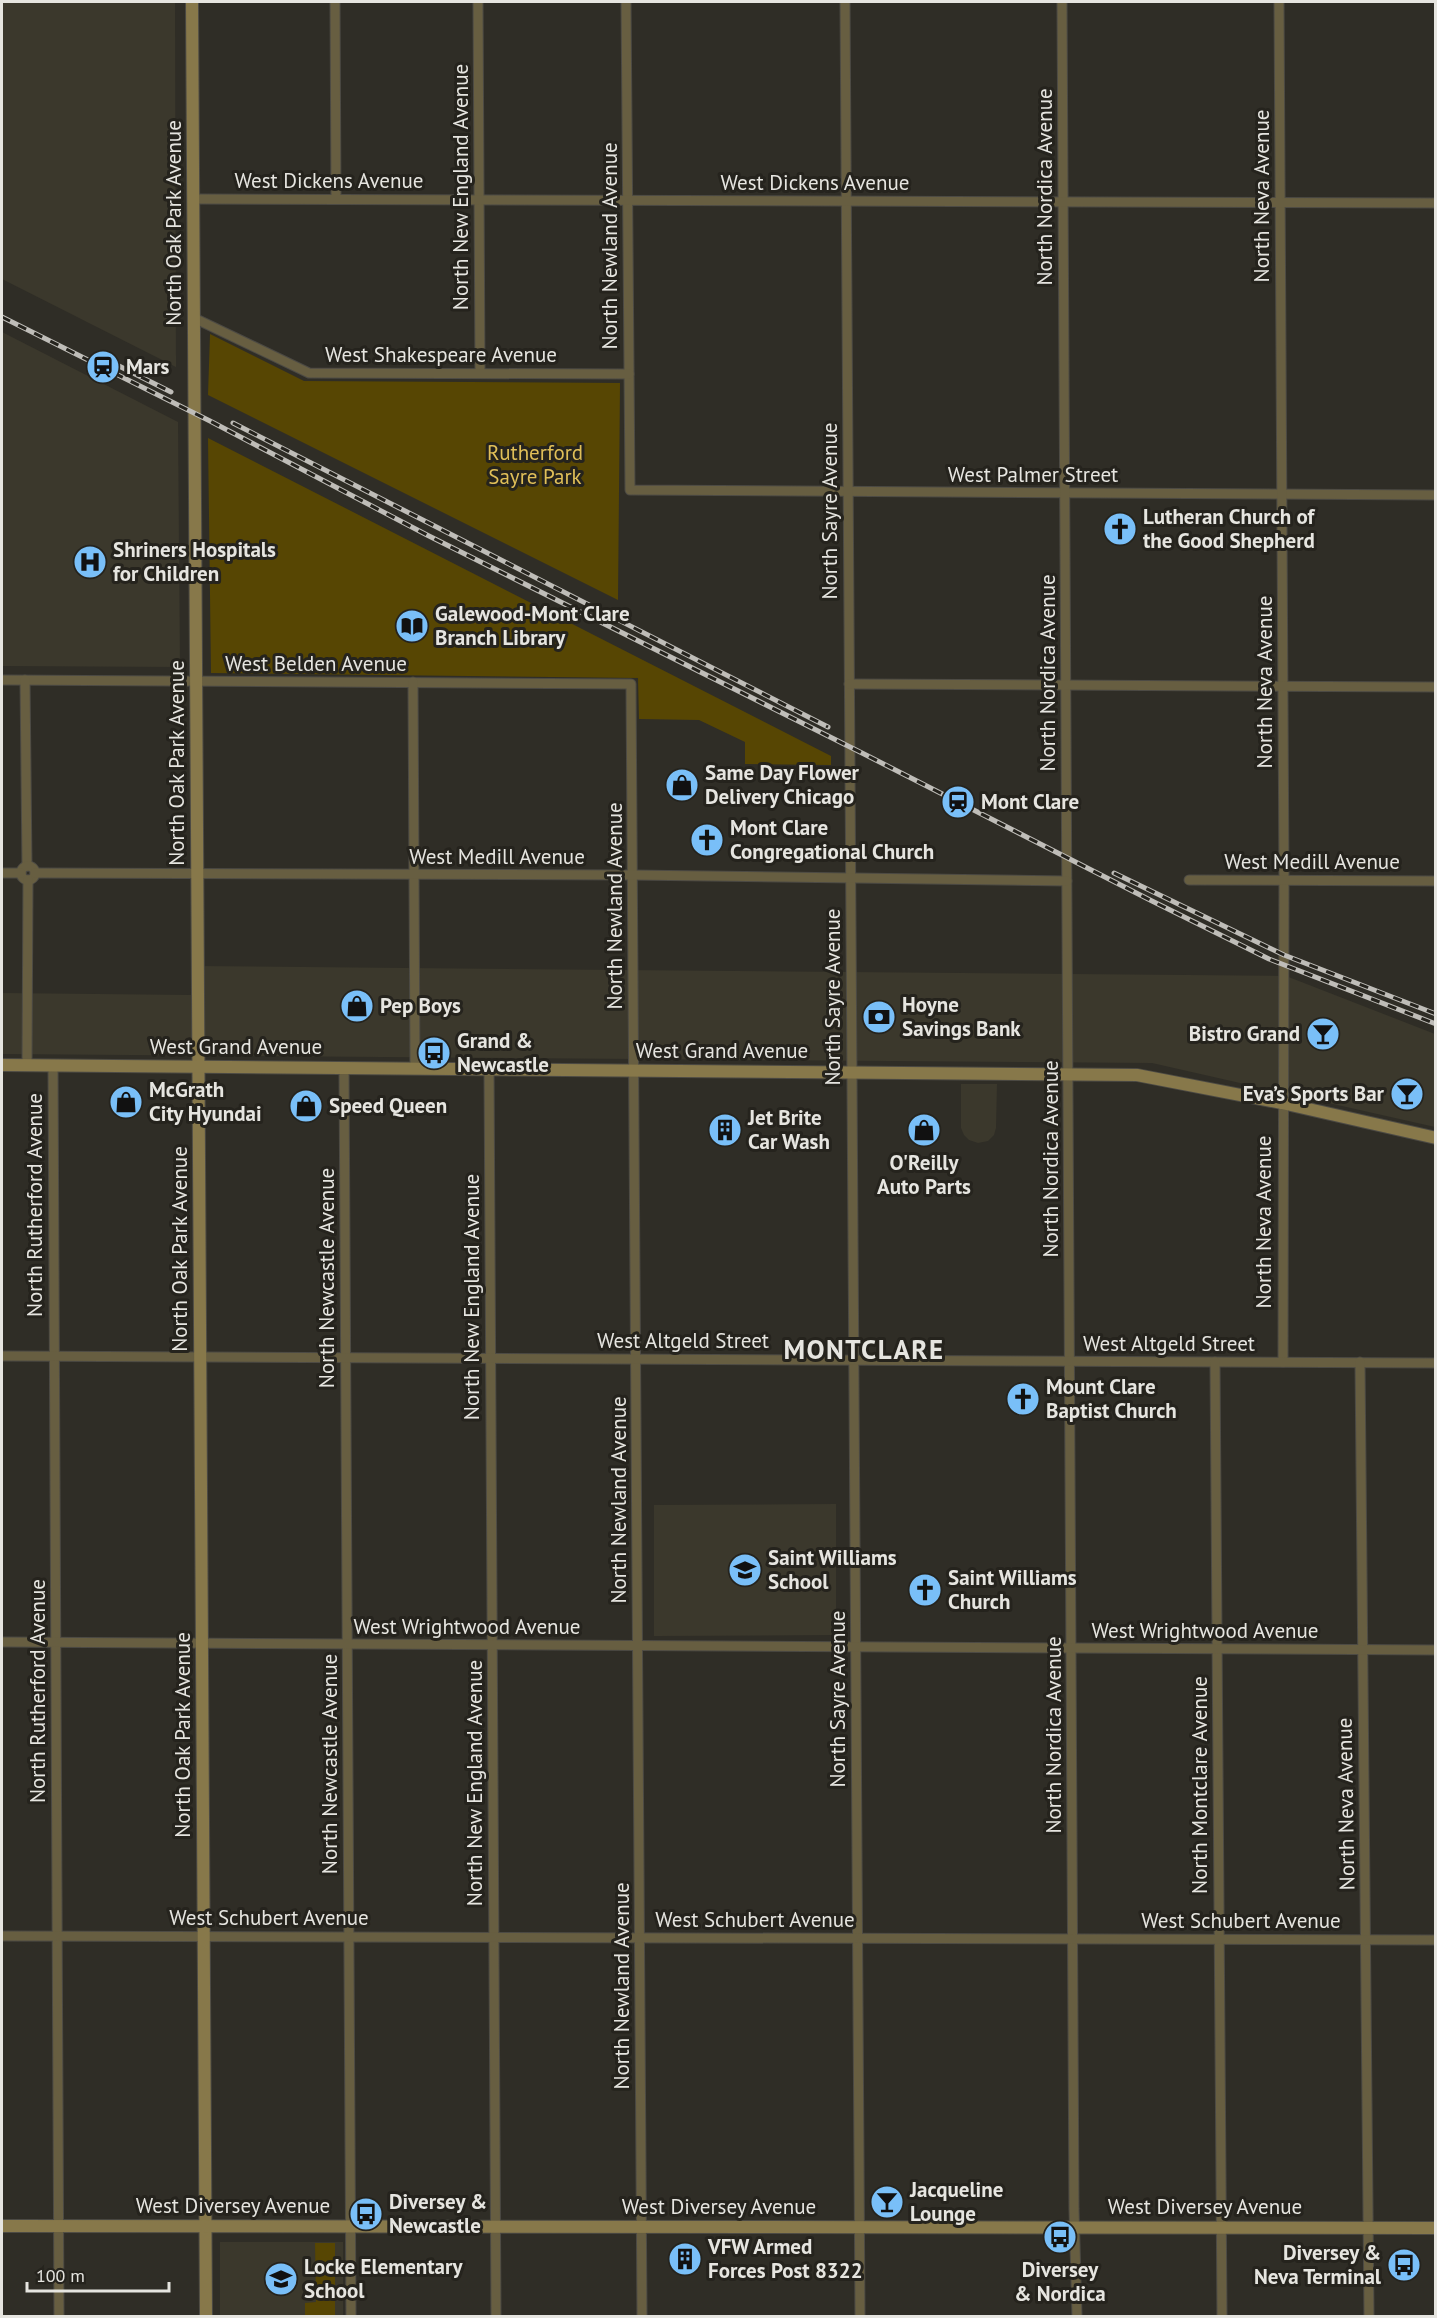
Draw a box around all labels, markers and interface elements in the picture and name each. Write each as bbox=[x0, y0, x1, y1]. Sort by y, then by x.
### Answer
street label: North New England Avenue bbox=[447, 64, 474, 310]
street label: North Nordica Avenue bbox=[1031, 88, 1058, 286]
street label: North Neva Avenue bbox=[1248, 110, 1275, 282]
street label: North Oak Park Avenue bbox=[160, 120, 187, 326]
street label: North Newland Avenue bbox=[596, 142, 623, 350]
street label: West Dickens Avenue bbox=[235, 167, 423, 194]
street label: West Dickens Avenue bbox=[721, 169, 909, 196]
street label: West Shakespeare Avenue bbox=[325, 341, 557, 368]
station icon: Mars bbox=[85, 349, 121, 385]
place label: Mars bbox=[126, 353, 170, 380]
street label: North Sayre Avenue bbox=[816, 422, 843, 600]
park label: Rutherford Sayre Park bbox=[487, 439, 583, 490]
street label: West Palmer Street bbox=[948, 461, 1118, 488]
place label: Lutheran Church of the Good Shepherd bbox=[1143, 503, 1316, 554]
church icon: Lutheran Church of the Good Shepherd bbox=[1102, 511, 1138, 547]
place label: Shriners Hospitals for Children bbox=[113, 536, 276, 587]
hospital icon: Shriners Hospitals for Children bbox=[72, 544, 108, 580]
street label: North Nordica Avenue bbox=[1034, 574, 1061, 772]
street label: North Neva Avenue bbox=[1251, 596, 1278, 768]
place label: Galewood-Mont Clare Branch Library bbox=[435, 600, 630, 651]
library icon: Galewood-Mont Clare Branch Library bbox=[394, 608, 430, 644]
street label: West Belden Avenue bbox=[225, 650, 407, 677]
street label: North Oak Park Avenue bbox=[163, 660, 190, 866]
place label: Same Day Flower Delivery Chicago bbox=[705, 759, 860, 810]
shop icon: Same Day Flower Delivery Chicago bbox=[664, 767, 700, 803]
station icon: Mont Clare bbox=[940, 784, 976, 820]
place label: Mont Clare bbox=[981, 788, 1079, 815]
street label: North Newland Avenue bbox=[601, 802, 628, 1010]
place label: Mont Clare Congregational Church bbox=[730, 814, 934, 865]
church icon: Mont Clare Congregational Church bbox=[689, 822, 725, 858]
street label: West Medill Avenue bbox=[409, 843, 585, 870]
street label: West Medill Avenue bbox=[1224, 848, 1400, 875]
street label: North Sayre Avenue bbox=[819, 908, 846, 1086]
shop icon: Pep Boys bbox=[339, 988, 375, 1024]
place label: Hoyne Savings Bank bbox=[902, 991, 1021, 1042]
place label: Pep Boys bbox=[380, 992, 461, 1019]
bank icon: Hoyne Savings Bank bbox=[861, 999, 897, 1035]
bar icon: Bistro Grand bbox=[1305, 1016, 1341, 1052]
place label: Bistro Grand bbox=[1189, 1020, 1300, 1047]
place label: Grand & Newcastle bbox=[457, 1027, 549, 1078]
street label: West Grand Avenue bbox=[150, 1033, 322, 1060]
bus stop icon: Grand & Newcastle bbox=[416, 1035, 452, 1071]
street label: West Grand Avenue bbox=[636, 1037, 808, 1064]
street label: North Nordica Avenue bbox=[1037, 1060, 1064, 1258]
place label: McGrath City Hyundai bbox=[149, 1076, 262, 1127]
bar icon: Eva’s Sports Bar bbox=[1389, 1076, 1425, 1112]
place label: Eva’s Sports Bar bbox=[1243, 1080, 1385, 1107]
shop icon: McGrath City Hyundai bbox=[108, 1084, 144, 1120]
shop icon: Speed Queen bbox=[288, 1088, 324, 1124]
place label: Speed Queen bbox=[329, 1092, 447, 1119]
street label: North Rutherford Avenue bbox=[21, 1093, 48, 1317]
place label: Jet Brite Car Wash bbox=[747, 1104, 830, 1155]
building icon: Jet Brite Car Wash bbox=[707, 1112, 743, 1148]
shop icon: O'Reilly Auto Parts bbox=[906, 1112, 942, 1148]
street label: North Neva Avenue bbox=[1250, 1136, 1277, 1308]
street label: North Oak Park Avenue bbox=[166, 1146, 193, 1352]
place label: O'Reilly Auto Parts bbox=[877, 1149, 971, 1200]
street label: North Newcastle Avenue bbox=[313, 1168, 340, 1388]
street label: North New England Avenue bbox=[458, 1174, 485, 1420]
street label: West Altgeld Street bbox=[597, 1327, 769, 1354]
street label: West Altgeld Street bbox=[1083, 1330, 1255, 1357]
district label: MONTCLARE bbox=[783, 1332, 945, 1366]
place label: Mount Clare Baptist Church bbox=[1046, 1373, 1177, 1424]
church icon: Mount Clare Baptist Church bbox=[1005, 1381, 1041, 1417]
street label: North Newland Avenue bbox=[605, 1396, 632, 1604]
place label: Saint Williams School bbox=[768, 1544, 897, 1595]
school or university icon: Saint Williams School bbox=[727, 1552, 763, 1588]
place label: Saint Williams Church bbox=[948, 1564, 1077, 1615]
church icon: Saint Williams Church bbox=[907, 1572, 943, 1608]
street label: North Rutherford Avenue bbox=[24, 1579, 51, 1803]
street label: North Sayre Avenue bbox=[824, 1610, 851, 1788]
street label: West Wrightwood Avenue bbox=[353, 1613, 581, 1640]
street label: West Wrightwood Avenue bbox=[1091, 1617, 1319, 1644]
street label: North Oak Park Avenue bbox=[169, 1632, 196, 1838]
street label: North Nordica Avenue bbox=[1040, 1636, 1067, 1834]
street label: North Newcastle Avenue bbox=[316, 1654, 343, 1874]
street label: North New England Avenue bbox=[461, 1660, 488, 1906]
street label: North Montclare Avenue bbox=[1186, 1676, 1213, 1894]
street label: North Neva Avenue bbox=[1330, 1717, 1361, 1891]
street label: North Newland Avenue bbox=[608, 1882, 635, 2090]
street label: West Schubert Avenue bbox=[169, 1904, 369, 1931]
street label: West Schubert Avenue bbox=[655, 1906, 855, 1933]
street label: West Schubert Avenue bbox=[1141, 1907, 1341, 1934]
place label: Jacqueline Lounge bbox=[909, 2176, 1003, 2227]
bar icon: Jacqueline Lounge bbox=[869, 2184, 905, 2220]
place label: Diversey & Newcastle bbox=[389, 2188, 487, 2239]
street label: West Diversey Avenue bbox=[136, 2192, 330, 2219]
street label: West Diversey Avenue bbox=[622, 2193, 816, 2220]
street label: West Diversey Avenue bbox=[1108, 2193, 1302, 2220]
bus stop icon: Diversey & Newcastle bbox=[348, 2196, 384, 2232]
bus stop icon: Diversey & Nordica bbox=[1042, 2219, 1078, 2255]
place label: VFW Armed Forces Post 8322 bbox=[707, 2233, 863, 2284]
place label: Diversey & Neva Terminal bbox=[1254, 2239, 1382, 2290]
building icon: VFW Armed Forces Post 8322 bbox=[667, 2241, 703, 2277]
bus stop icon: Diversey & Neva Terminal bbox=[1386, 2247, 1422, 2283]
place label: Locke Elementary School bbox=[304, 2253, 463, 2304]
scale bar bbox=[27, 2255, 170, 2293]
place label: Diversey & Nordica bbox=[1014, 2256, 1106, 2307]
school or university icon: Locke Elementary School bbox=[263, 2261, 299, 2297]
text: 100 m bbox=[36, 2264, 85, 2287]

